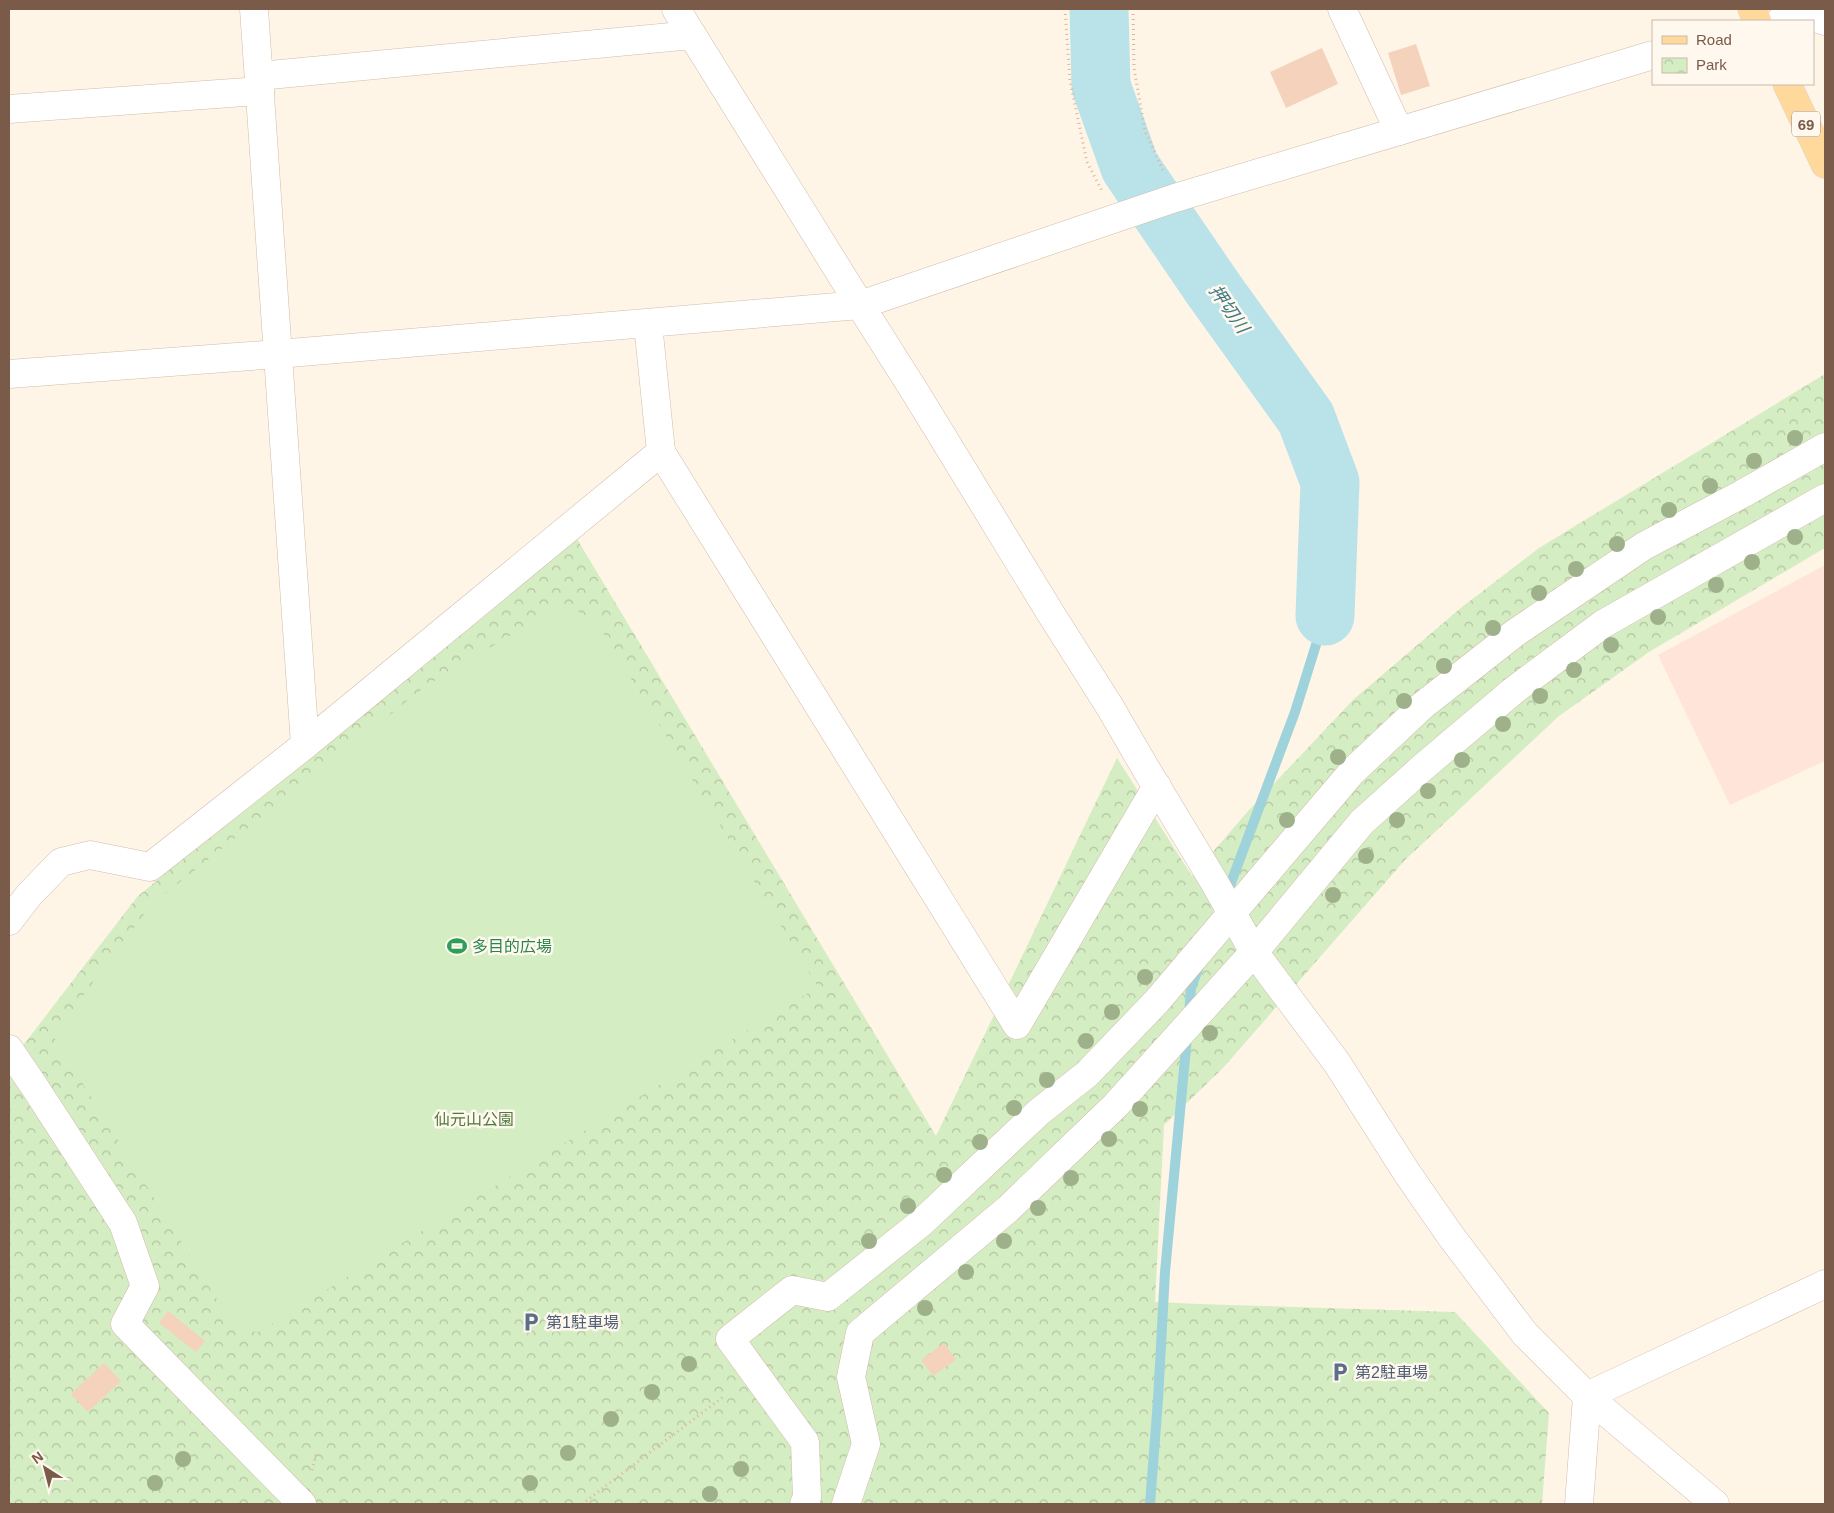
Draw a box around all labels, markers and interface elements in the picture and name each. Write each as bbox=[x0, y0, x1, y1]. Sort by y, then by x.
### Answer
legend bbox=[1652, 20, 1814, 85]
text: Road bbox=[1696, 31, 1732, 48]
text: Park bbox=[1696, 56, 1727, 73]
road number: 69 bbox=[1792, 112, 1820, 136]
water label: 押切川 bbox=[1205, 281, 1254, 338]
sports icon: 多目的広場 bbox=[446, 935, 468, 957]
place label: 多目的広場 bbox=[472, 938, 552, 955]
park label: 仙元山公園 bbox=[434, 1111, 514, 1128]
parking icon: 第1駐車場 bbox=[520, 1311, 542, 1333]
place label: 第1駐車場 bbox=[546, 1314, 619, 1331]
parking icon: 第2駐車場 bbox=[1329, 1361, 1351, 1383]
place label: 第2駐車場 bbox=[1355, 1364, 1428, 1381]
north arrow bbox=[20, 1443, 70, 1493]
text: N bbox=[29, 1448, 46, 1467]

